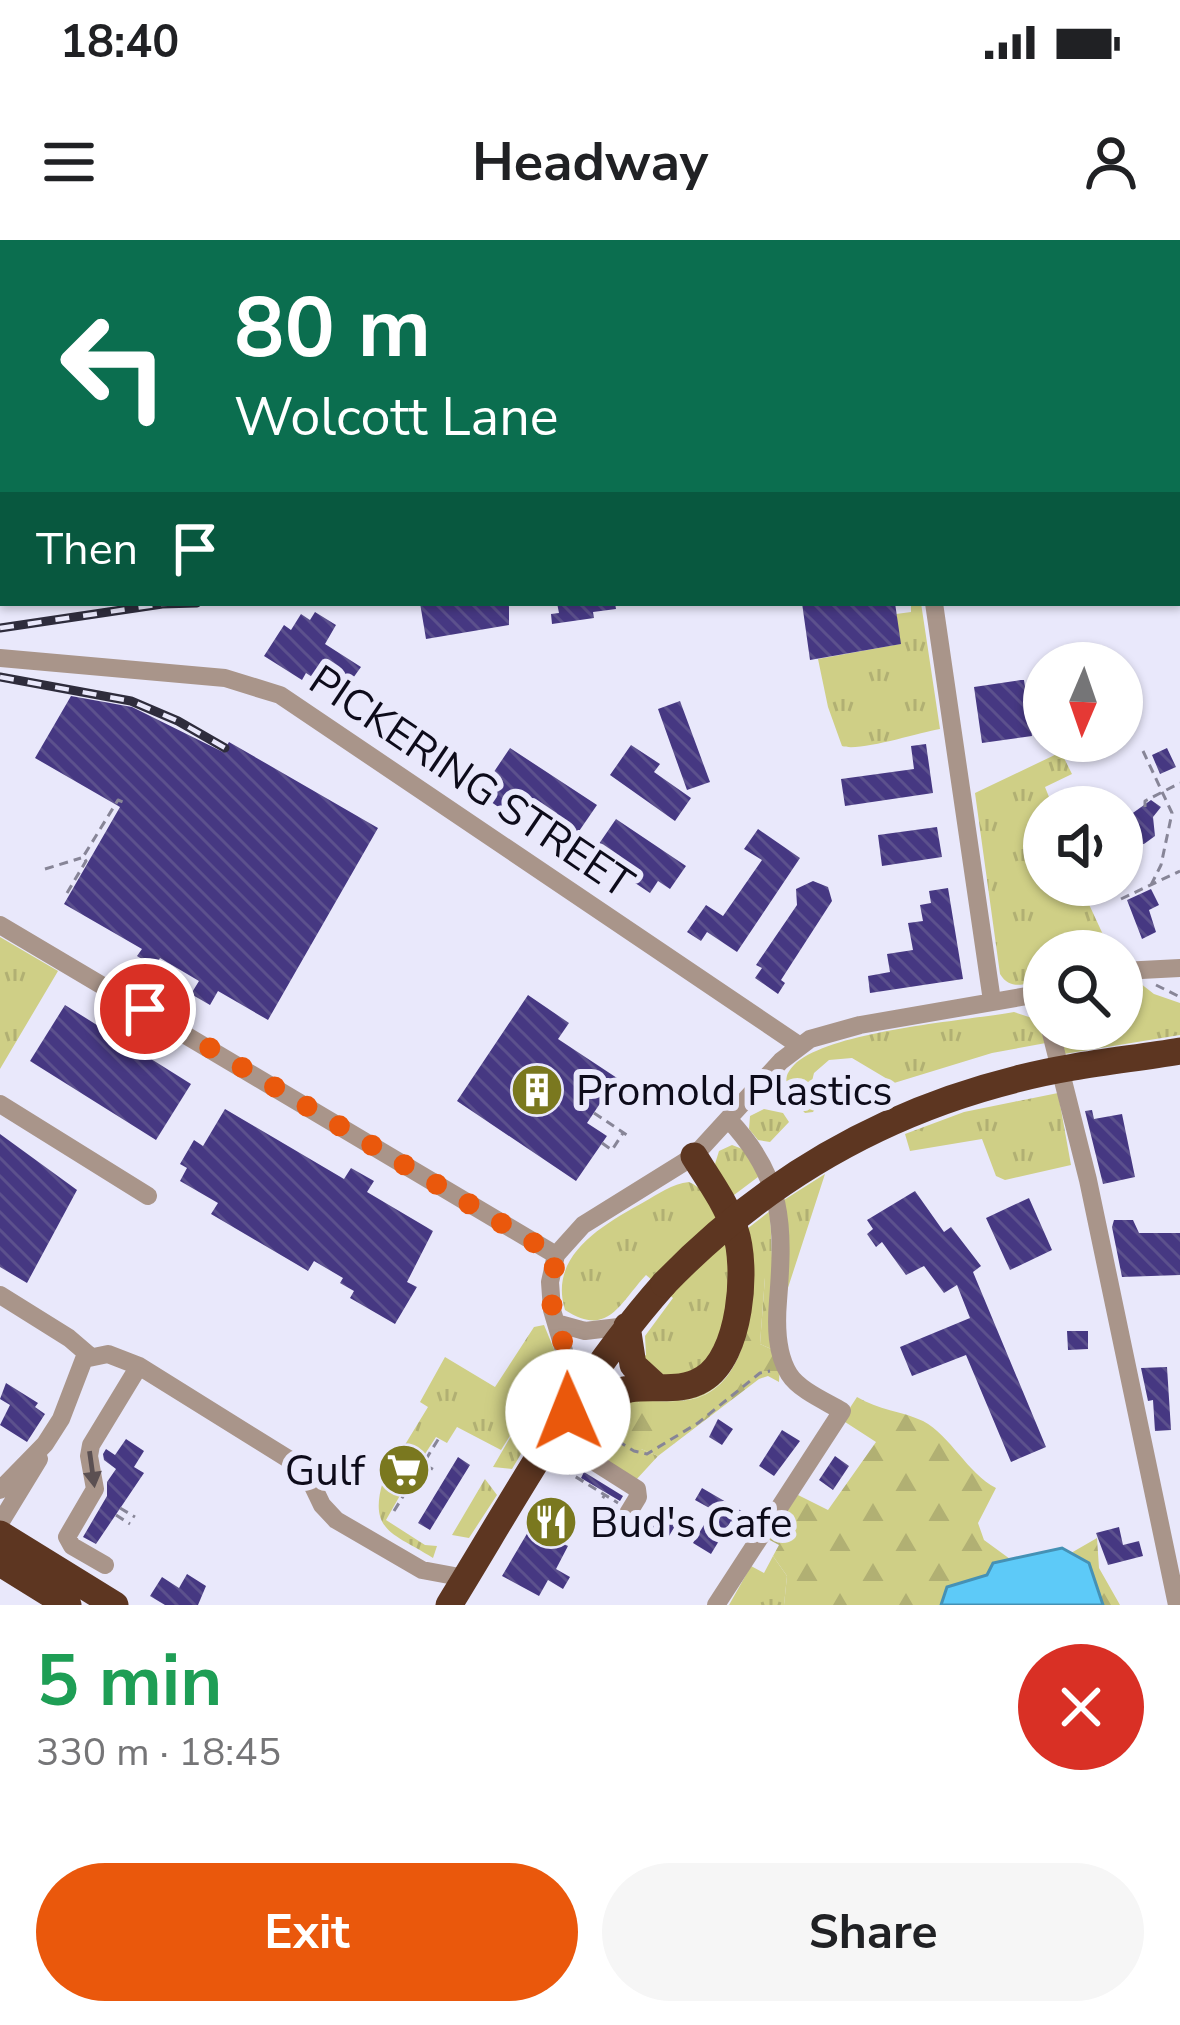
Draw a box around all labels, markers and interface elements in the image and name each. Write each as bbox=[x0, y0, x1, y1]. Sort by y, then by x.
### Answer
text: 18:40 bbox=[60, 12, 179, 73]
text: Headway bbox=[472, 125, 708, 199]
icon: menu bbox=[36, 129, 102, 195]
icon: person bbox=[1078, 129, 1144, 195]
text: 80 m bbox=[234, 271, 431, 386]
icon: left bbox=[36, 288, 192, 444]
text: Wolcott Lane bbox=[234, 380, 559, 454]
icon: arrive bbox=[162, 516, 228, 582]
text: Then bbox=[36, 519, 138, 580]
north arrow bbox=[1023, 642, 1143, 762]
map controls bbox=[1023, 642, 1143, 1050]
street label: PICKERING STREET bbox=[298, 652, 645, 912]
button: sound bbox=[1023, 786, 1143, 906]
button: search bbox=[1023, 930, 1143, 1050]
pin bbox=[94, 958, 196, 1060]
icon: arrive bbox=[112, 976, 178, 1042]
building icon: Promold Plastics bbox=[509, 1062, 565, 1118]
place label: Promold Plastics bbox=[576, 1063, 892, 1120]
position arrow bbox=[505, 1349, 631, 1475]
supermarket icon: Gulf bbox=[376, 1442, 432, 1498]
place label: Gulf bbox=[285, 1443, 366, 1500]
one-way arrow bbox=[83, 1450, 102, 1488]
restaurant icon: Bud's Cafe bbox=[523, 1494, 579, 1550]
place label: Bud's Cafe bbox=[590, 1495, 792, 1552]
text: 5 min bbox=[36, 1632, 222, 1730]
button: close bbox=[1018, 1644, 1144, 1770]
text: 330 m · 18:45 bbox=[36, 1726, 281, 1779]
button: Exit bbox=[36, 1863, 578, 2001]
button: Share bbox=[602, 1863, 1144, 2001]

